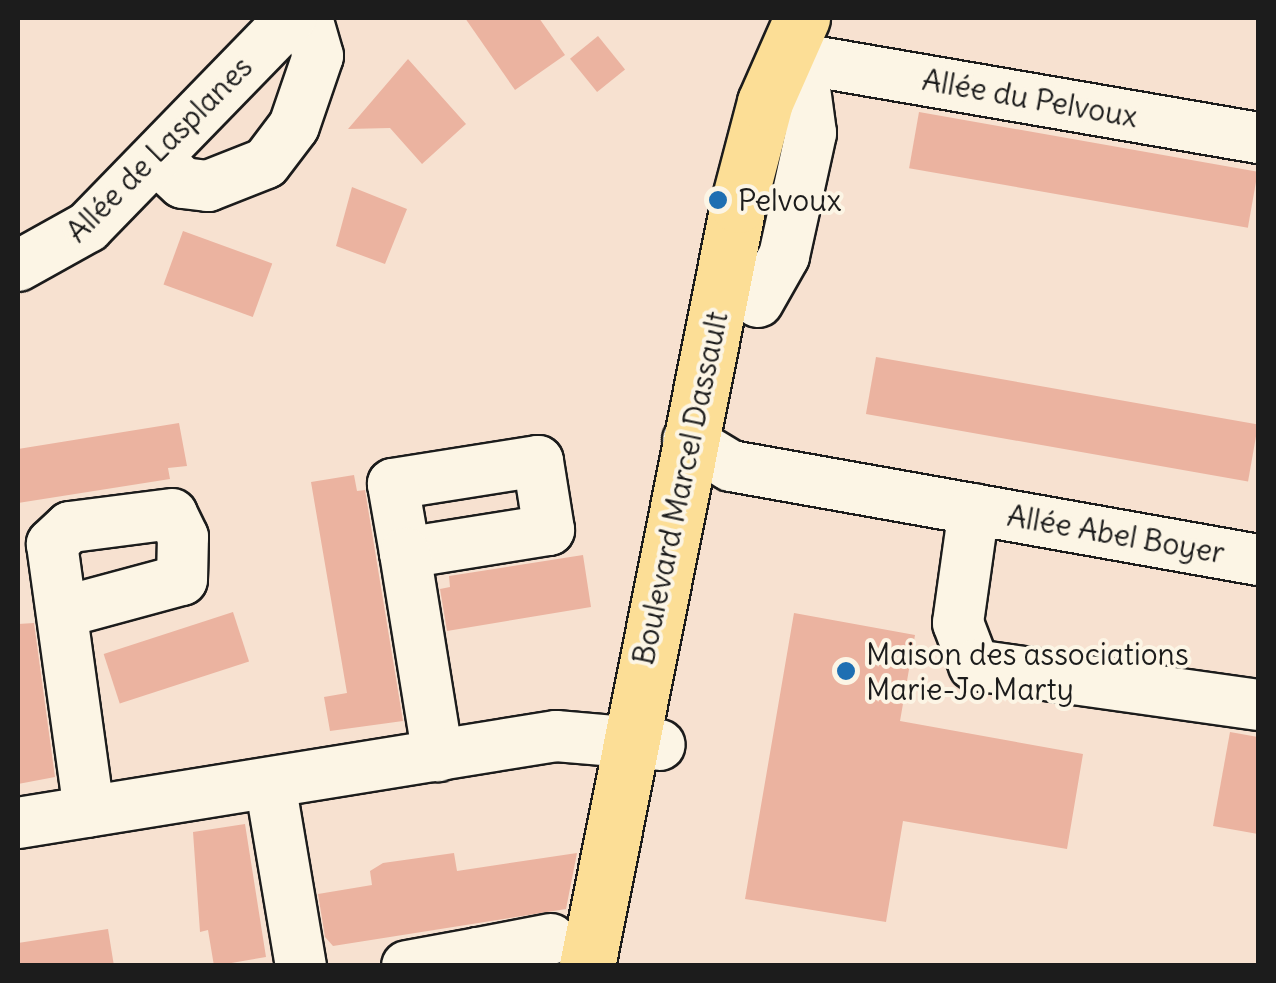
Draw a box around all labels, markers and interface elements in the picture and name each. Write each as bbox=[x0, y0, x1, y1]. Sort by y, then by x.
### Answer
street label: Allée de Lasplanes bbox=[59, 49, 259, 249]
street label: Allée du Pelvoux bbox=[920, 61, 1140, 135]
place label: Pelvoux bbox=[738, 182, 841, 218]
marker: Pelvoux bbox=[707, 189, 729, 211]
street label: Boulevard Marcel Dassault bbox=[625, 308, 735, 668]
street label: Allée Abel Boyer bbox=[1005, 497, 1227, 571]
place label: Maison des associations Marie-Jo Marty bbox=[866, 636, 1189, 706]
marker: Maison des associations Marie-Jo Marty bbox=[835, 660, 857, 682]

